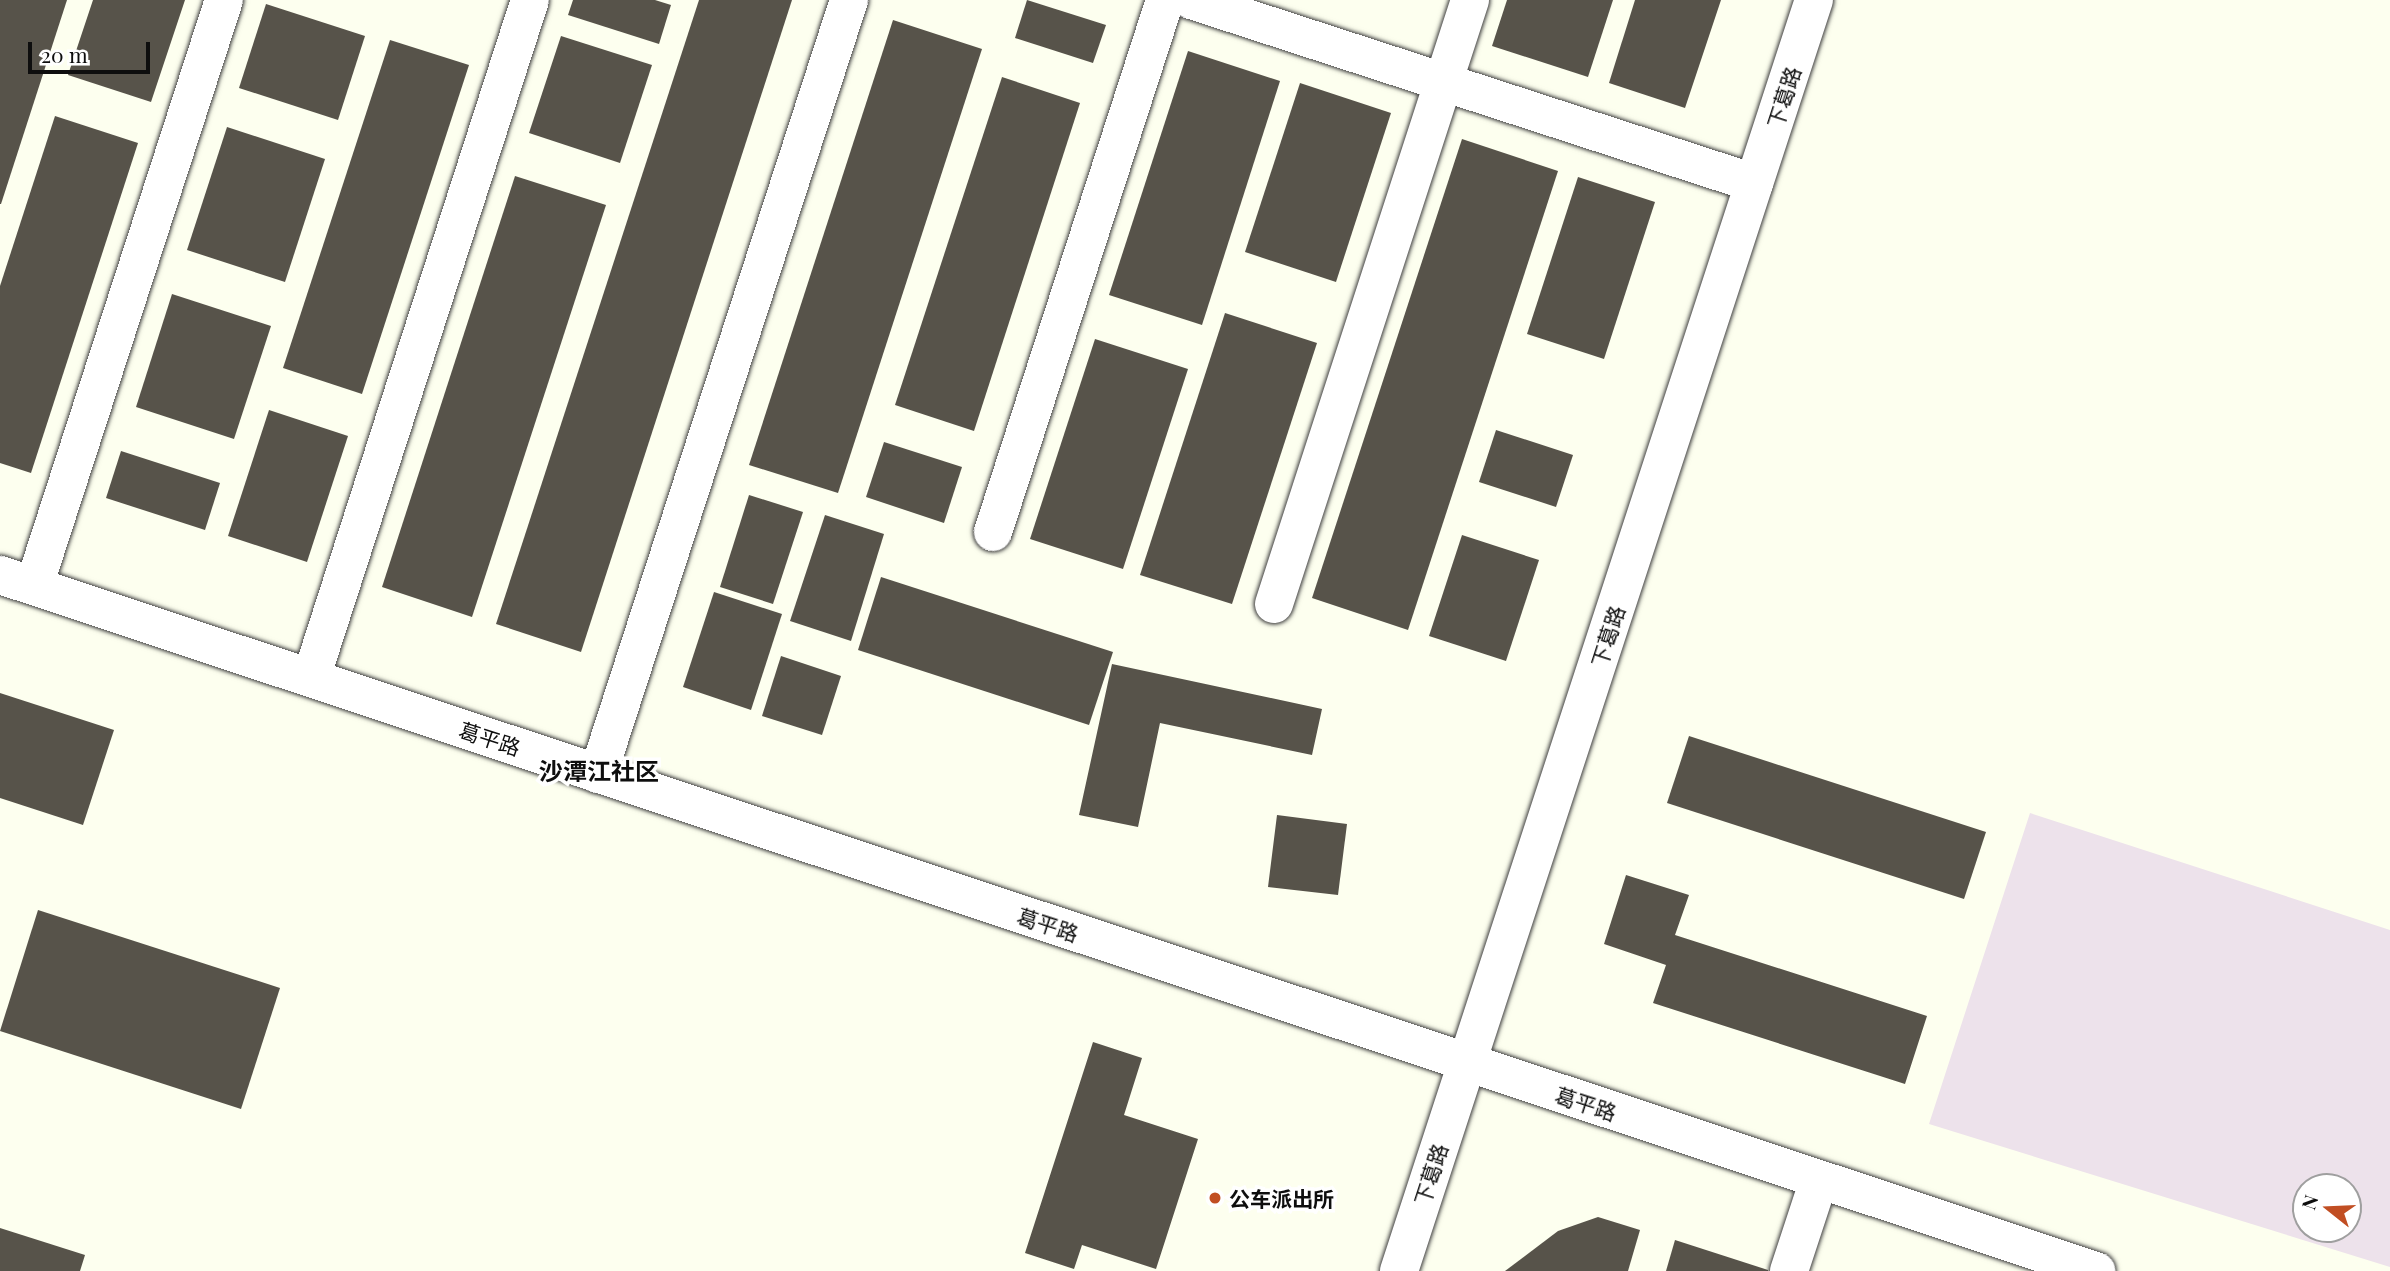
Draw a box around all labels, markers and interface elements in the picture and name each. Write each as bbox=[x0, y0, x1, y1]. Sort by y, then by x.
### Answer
scale bar bbox=[32, 28, 154, 72]
text: 20 m bbox=[41, 40, 88, 68]
street label: 下葛路 bbox=[1761, 63, 1805, 131]
street label: 下葛路 bbox=[1585, 602, 1629, 670]
street label: 葛平路 bbox=[456, 716, 524, 760]
district label: 沙潭江社区 bbox=[539, 757, 659, 785]
street label: 葛平路 bbox=[1014, 902, 1082, 946]
street label: 葛平路 bbox=[1552, 1081, 1620, 1125]
street label: 下葛路 bbox=[1408, 1140, 1452, 1208]
north arrow bbox=[2292, 1173, 2362, 1243]
place label: 公车派出所 bbox=[1229, 1185, 1334, 1211]
marker: 公车派出所 bbox=[1207, 1190, 1223, 1206]
text: N bbox=[2294, 1192, 2323, 1213]

